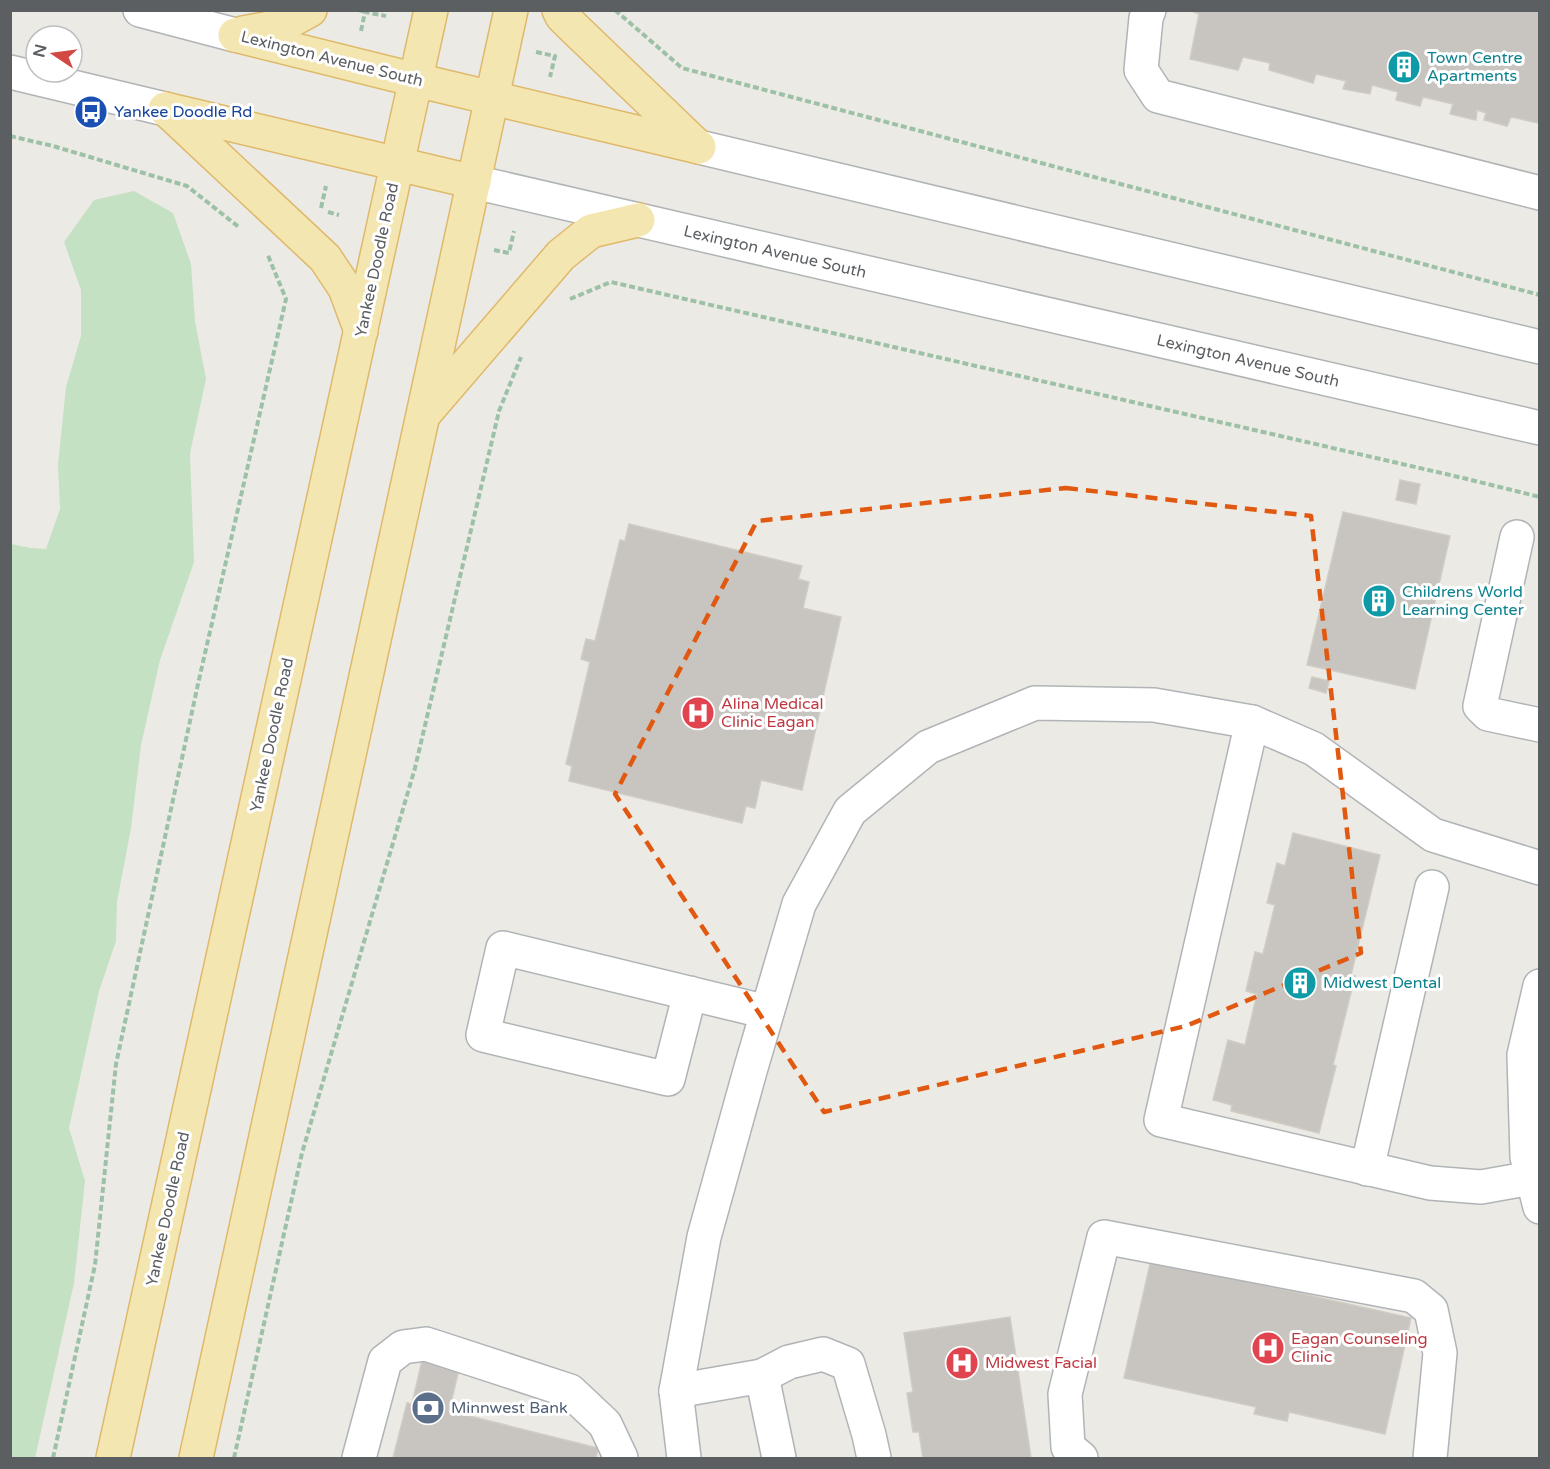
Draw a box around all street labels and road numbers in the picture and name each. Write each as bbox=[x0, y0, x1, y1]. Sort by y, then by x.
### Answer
street label: Lexington Avenue South bbox=[239, 27, 425, 91]
street label: Yankee Doodle Road bbox=[351, 181, 403, 339]
street label: Lexington Avenue South bbox=[682, 221, 868, 283]
street label: Lexington Avenue South bbox=[1155, 330, 1341, 392]
street label: Yankee Doodle Road bbox=[246, 656, 298, 814]
street label: Yankee Doodle Road bbox=[142, 1130, 194, 1288]

